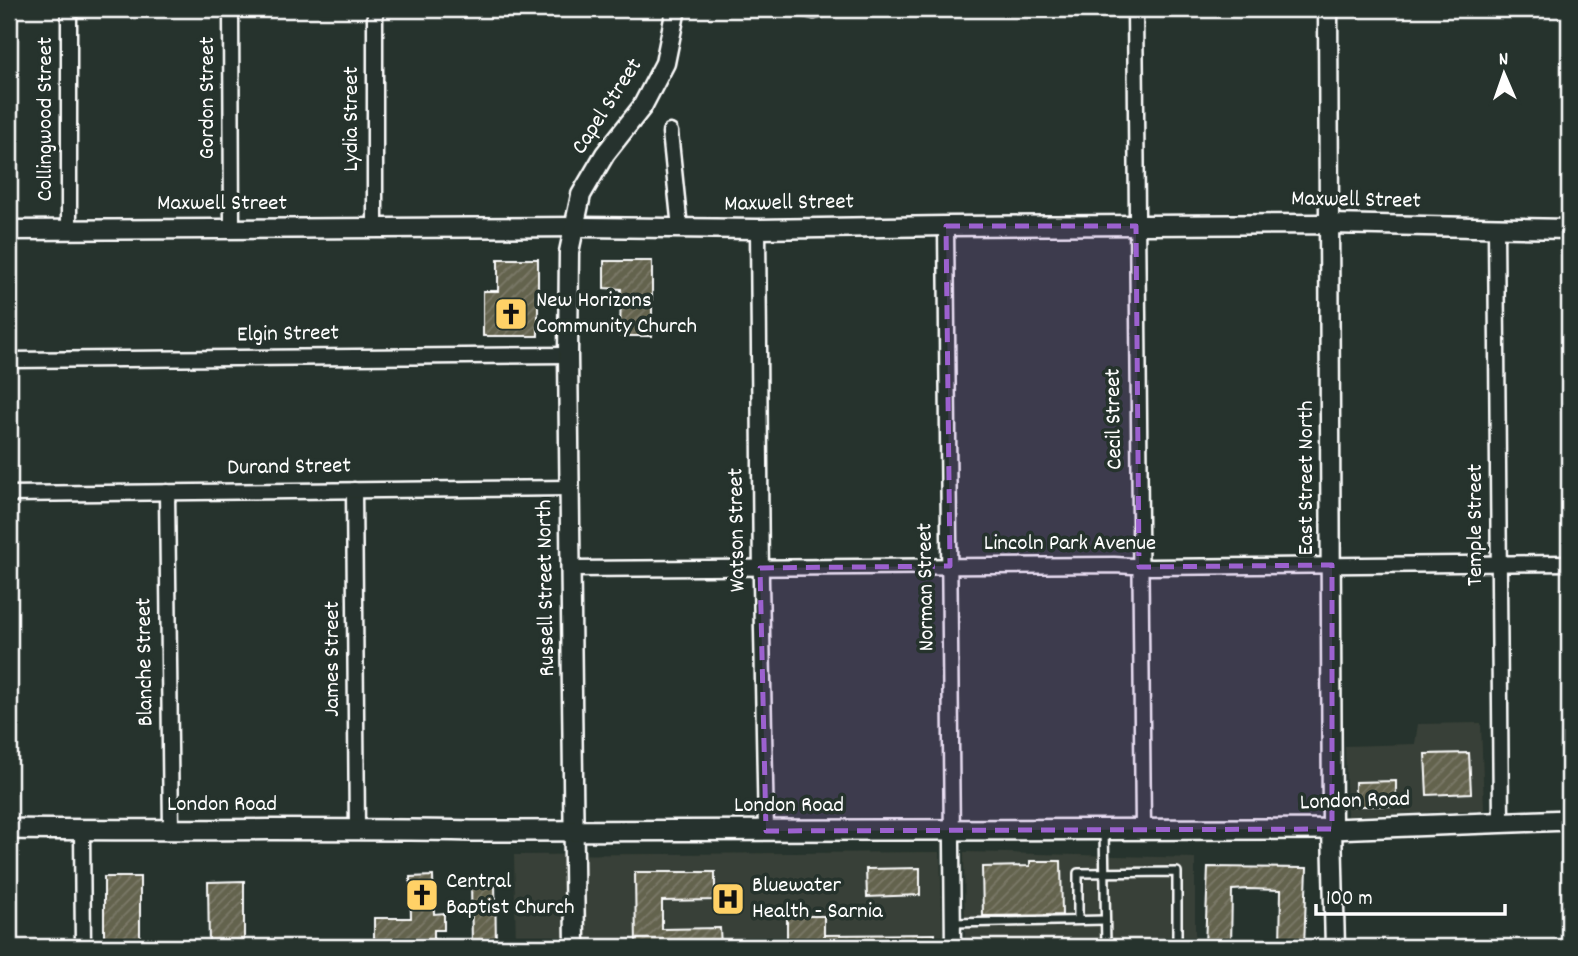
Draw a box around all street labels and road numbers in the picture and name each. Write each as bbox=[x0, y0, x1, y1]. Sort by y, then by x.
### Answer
street label: Gordon Street bbox=[192, 36, 225, 160]
street label: Collingwood Street bbox=[30, 37, 63, 201]
street label: Capel Street bbox=[564, 52, 652, 162]
street label: Lydia Street bbox=[336, 66, 369, 172]
street label: Maxwell Street bbox=[1291, 183, 1421, 219]
street label: Maxwell Street bbox=[724, 186, 854, 222]
street label: Maxwell Street bbox=[157, 188, 287, 221]
street label: Elgin Street bbox=[237, 318, 339, 352]
street label: Cecil Street bbox=[1098, 368, 1132, 470]
street label: East Street North bbox=[1291, 401, 1324, 555]
street label: Durand Street bbox=[227, 450, 351, 486]
street label: Temple Street bbox=[1460, 464, 1493, 586]
street label: Watson Street bbox=[720, 468, 756, 592]
street label: Russell Street North bbox=[529, 499, 565, 677]
street label: Norman Street bbox=[909, 522, 945, 652]
street label: Lincoln Park Avenue bbox=[984, 528, 1156, 561]
street label: Blanche Street bbox=[128, 597, 164, 727]
street label: James Street bbox=[317, 601, 350, 717]
street label: London Road bbox=[1299, 784, 1411, 820]
street label: London Road bbox=[167, 789, 277, 822]
street label: London Road bbox=[734, 790, 844, 823]

